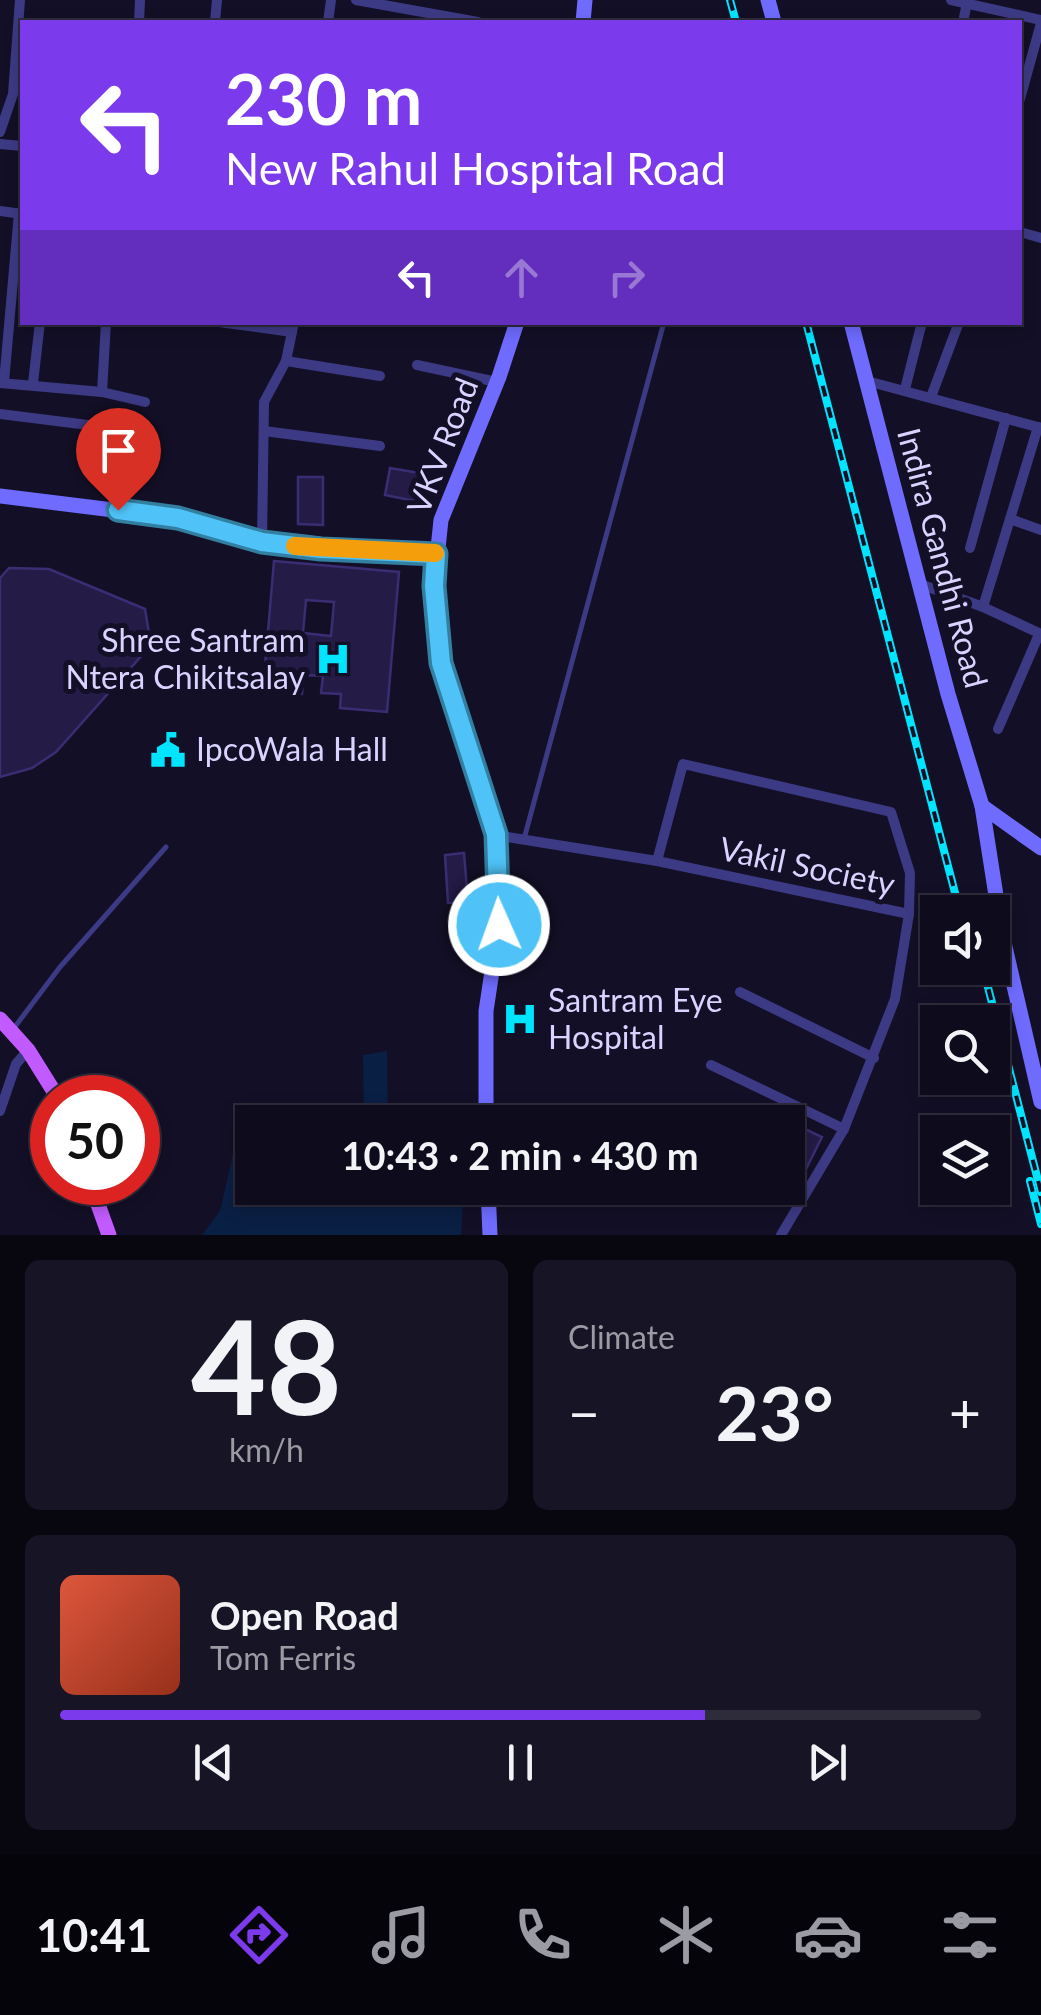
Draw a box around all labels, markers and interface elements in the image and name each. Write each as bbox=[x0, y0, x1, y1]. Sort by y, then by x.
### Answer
text: 230 m bbox=[225, 56, 422, 140]
icon: left bbox=[60, 60, 190, 190]
text: New Rahul Hospital Road bbox=[225, 141, 726, 195]
icon: left bbox=[389, 250, 444, 305]
icon: ahead bbox=[494, 250, 549, 305]
icon: right bbox=[599, 250, 654, 305]
street label: VKV Road bbox=[398, 372, 485, 519]
pin bbox=[76, 408, 161, 511]
icon: arrive bbox=[91, 423, 146, 478]
street label: Indira Gandhi Road bbox=[890, 423, 997, 692]
place label: Shree Santram Ntera Chikitsalay bbox=[66, 620, 305, 696]
hospital icon: Shree Santram Ntera Chikitsalay bbox=[314, 640, 352, 678]
place label: IpcoWala Hall bbox=[196, 729, 388, 768]
public building icon: IpcoWala Hall bbox=[149, 731, 187, 769]
street label: Vakil Society bbox=[716, 828, 899, 903]
position arrow bbox=[447, 873, 551, 977]
map controls bbox=[920, 895, 1010, 1205]
button: sound bbox=[920, 895, 1010, 985]
place label: Santram Eye Hospital bbox=[548, 980, 723, 1056]
hospital icon: Santram Eye Hospital bbox=[501, 1000, 539, 1038]
button: search bbox=[920, 1005, 1010, 1095]
speed limit sign: 50 bbox=[30, 1075, 160, 1205]
button: layers bbox=[920, 1115, 1010, 1205]
text: 10:43 · 2 min · 430 m bbox=[341, 1132, 699, 1178]
text: 48 bbox=[191, 1287, 342, 1443]
text: Climate bbox=[568, 1317, 675, 1356]
text: 23° bbox=[715, 1367, 834, 1457]
text: − bbox=[568, 1379, 600, 1445]
text: + bbox=[949, 1379, 981, 1445]
text: km/h bbox=[229, 1430, 304, 1469]
text: Open Road bbox=[210, 1592, 399, 1638]
text: Tom Ferris bbox=[210, 1638, 356, 1677]
icon: previous bbox=[186, 1735, 241, 1790]
icon: pause bbox=[493, 1735, 548, 1790]
icon: next bbox=[800, 1735, 855, 1790]
icon: directions bbox=[224, 1900, 294, 1970]
icon: music bbox=[366, 1900, 436, 1970]
icon: phone bbox=[508, 1900, 578, 1970]
icon: climate bbox=[651, 1900, 721, 1970]
icon: car bbox=[793, 1900, 863, 1970]
icon: filters bbox=[935, 1900, 1005, 1970]
text: 10:41 bbox=[36, 1908, 152, 1962]

